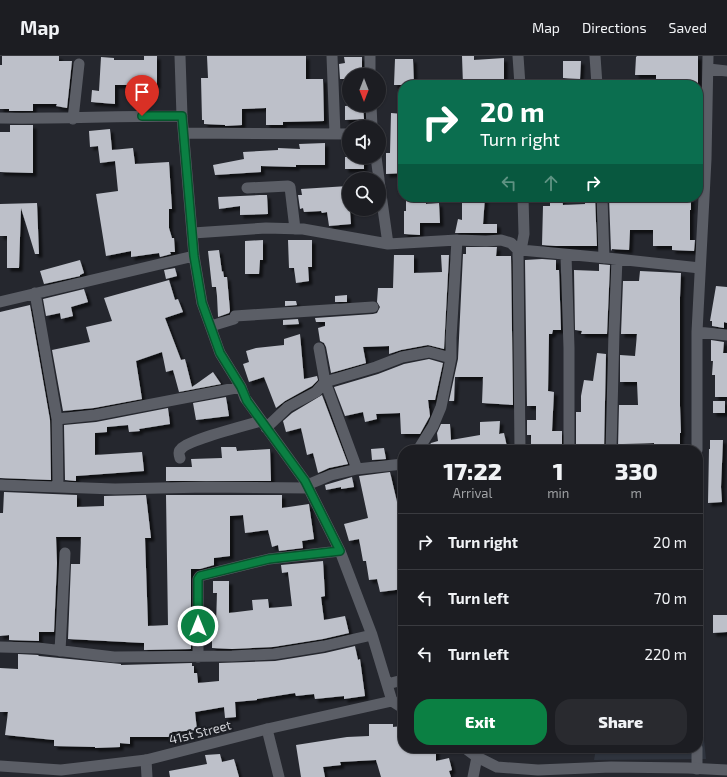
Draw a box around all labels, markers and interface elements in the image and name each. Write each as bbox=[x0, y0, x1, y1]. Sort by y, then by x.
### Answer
text: Map bbox=[20, 16, 60, 39]
text: Map bbox=[532, 19, 560, 36]
text: Directions bbox=[582, 19, 647, 36]
text: Saved bbox=[669, 19, 707, 36]
north arrow bbox=[342, 68, 386, 112]
map controls bbox=[342, 68, 386, 216]
pin bbox=[125, 75, 159, 116]
icon: arrive bbox=[131, 81, 153, 103]
text: 20 m bbox=[480, 94, 545, 128]
icon: right bbox=[414, 96, 466, 148]
button: sound bbox=[342, 120, 386, 164]
text: Turn right bbox=[480, 128, 560, 150]
button: search bbox=[342, 172, 386, 216]
icon: left bbox=[498, 172, 520, 194]
icon: ahead bbox=[540, 172, 562, 194]
icon: right bbox=[582, 172, 604, 194]
text: 17:22 bbox=[443, 456, 502, 485]
text: 1 bbox=[553, 456, 564, 485]
text: 330 bbox=[615, 456, 658, 485]
text: Arrival bbox=[453, 485, 492, 501]
text: min bbox=[547, 485, 569, 501]
text: m bbox=[630, 485, 642, 501]
icon: right bbox=[414, 531, 436, 553]
text: Turn right bbox=[448, 533, 518, 551]
text: 20 m bbox=[653, 533, 687, 551]
icon: left bbox=[414, 587, 436, 609]
text: Turn left bbox=[448, 589, 509, 607]
text: 70 m bbox=[654, 589, 687, 607]
position arrow bbox=[177, 605, 219, 647]
icon: left bbox=[414, 643, 436, 665]
text: Turn left bbox=[448, 645, 509, 663]
text: 220 m bbox=[645, 645, 687, 663]
button: Exit bbox=[414, 699, 547, 745]
button: Share bbox=[555, 699, 687, 745]
street label: 41st Street bbox=[167, 717, 233, 747]

